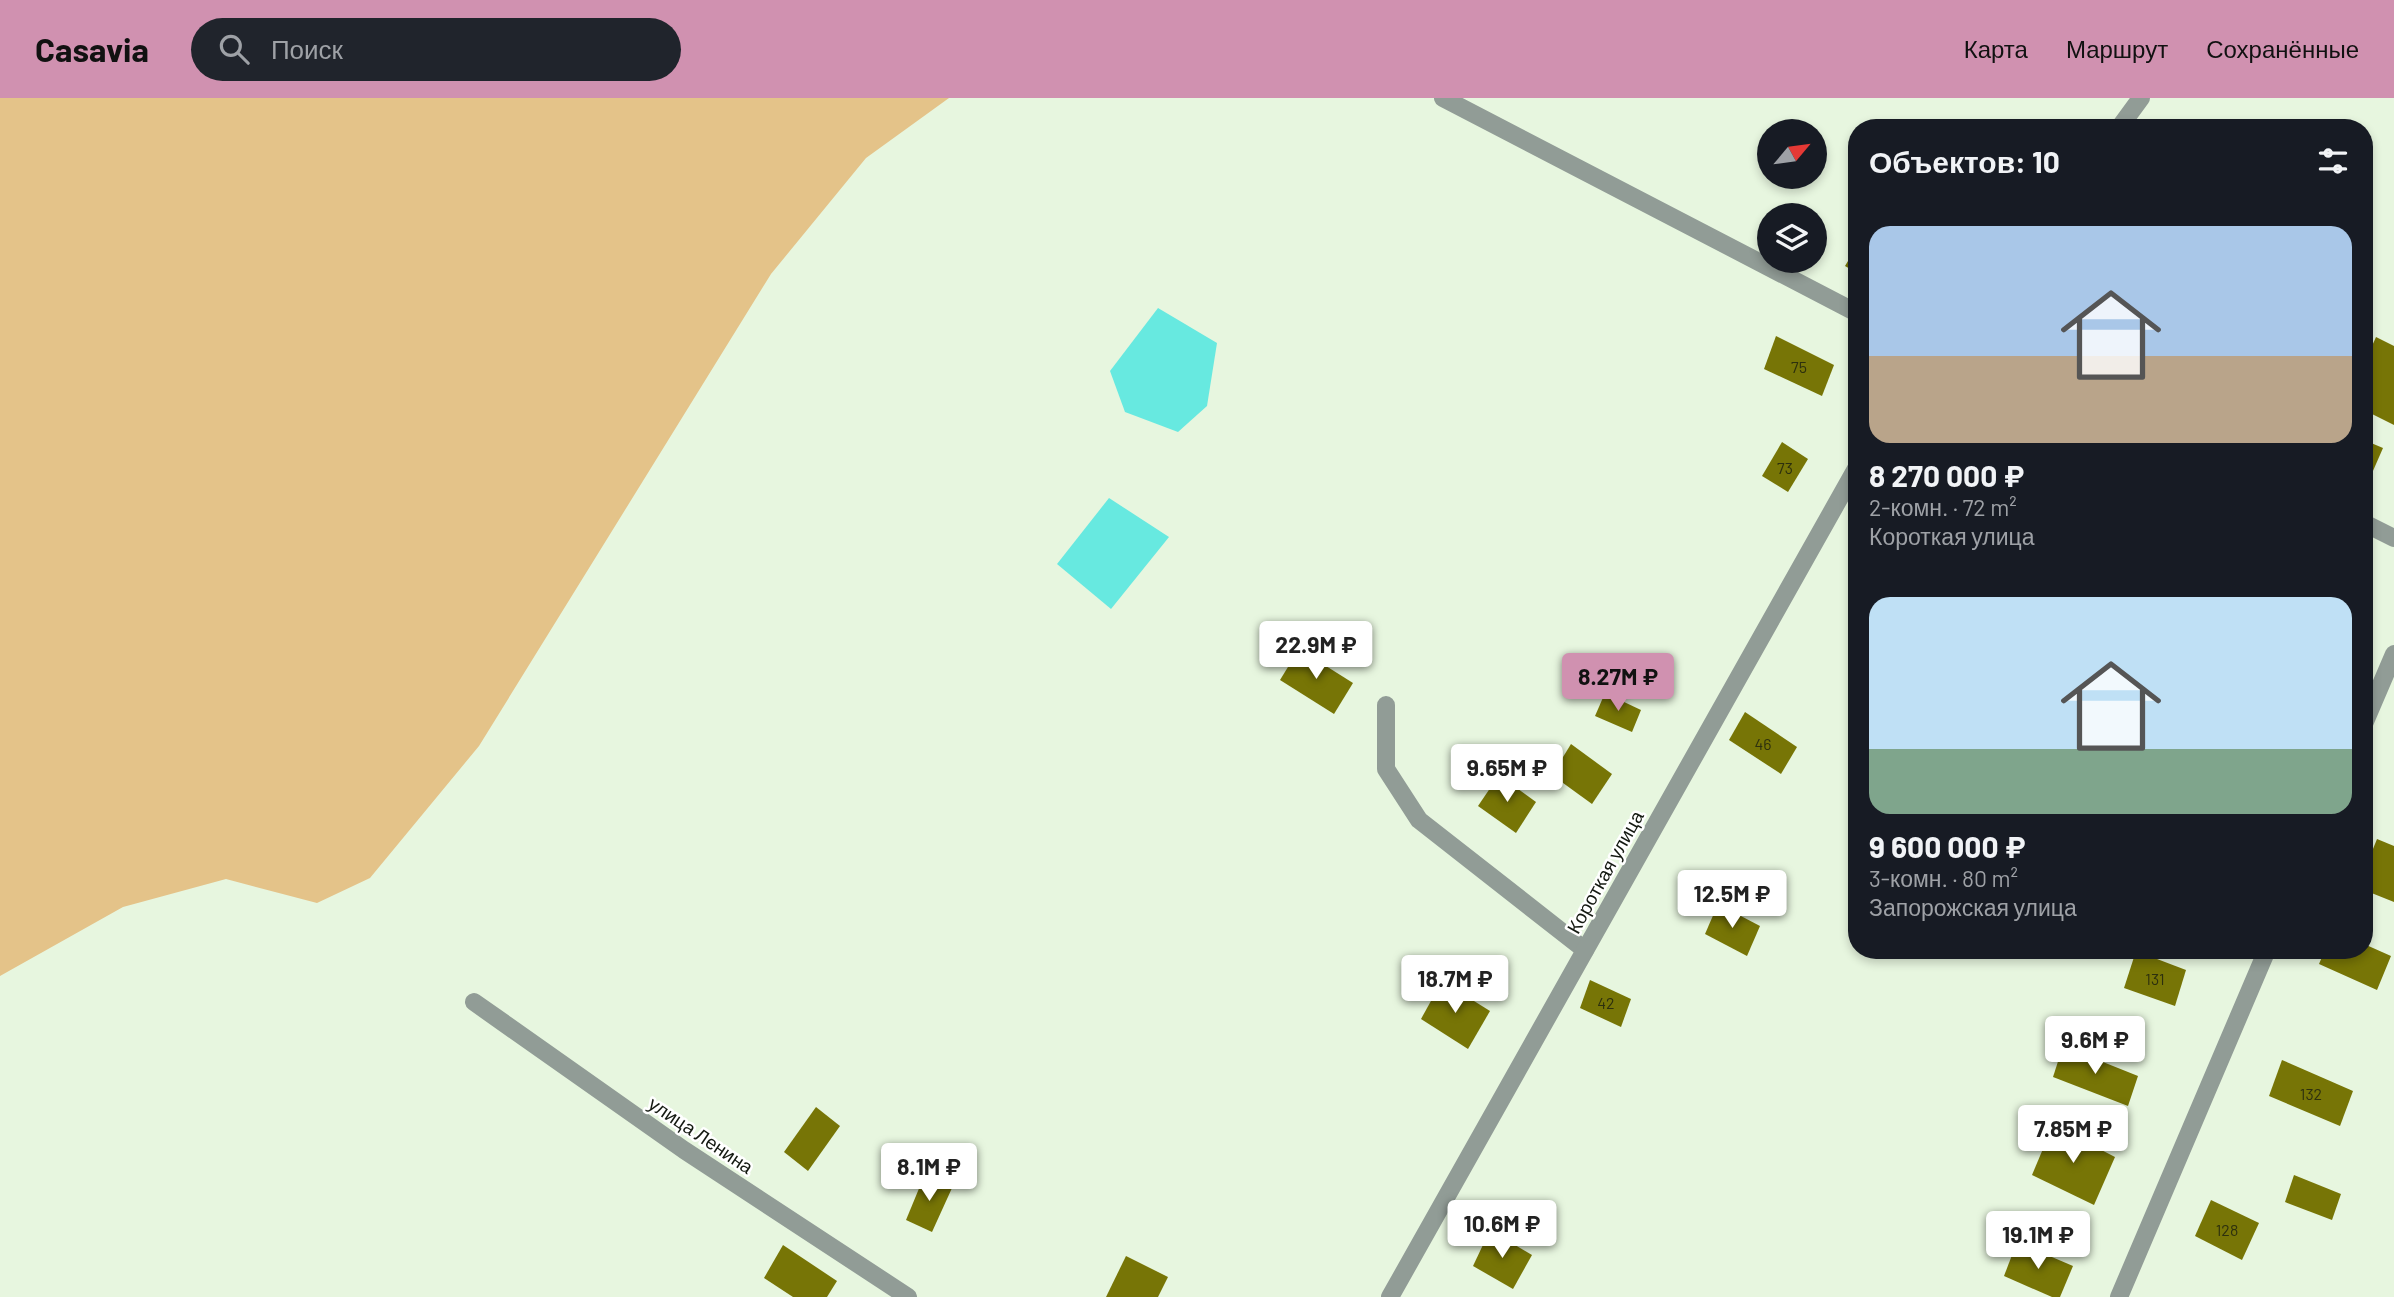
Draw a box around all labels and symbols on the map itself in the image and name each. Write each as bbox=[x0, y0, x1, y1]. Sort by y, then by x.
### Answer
north arrow bbox=[1757, 119, 1827, 189]
house number: 75 bbox=[1791, 357, 1807, 376]
house number: 73 bbox=[1777, 458, 1793, 477]
pin: 22.9M ₽ bbox=[1251, 622, 1381, 681]
pin: 8.27M ₽ bbox=[1553, 654, 1683, 713]
house number: 46 bbox=[1754, 734, 1772, 753]
pin: 9.65M ₽ bbox=[1442, 744, 1572, 804]
street label: Короткая улица bbox=[1561, 806, 1648, 937]
pin: 12.5M ₽ bbox=[1667, 870, 1797, 930]
pin: 18.7M ₽ bbox=[1390, 956, 1520, 1015]
house number: 131 bbox=[2145, 969, 2165, 988]
house number: 42 bbox=[1597, 993, 1615, 1012]
pin: 9.6M ₽ bbox=[2038, 1016, 2152, 1076]
house number: 132 bbox=[2300, 1084, 2322, 1103]
street label: улица Ленина bbox=[645, 1091, 758, 1178]
pin: 7.85M ₽ bbox=[2008, 1105, 2138, 1165]
pin: 8.1M ₽ bbox=[872, 1144, 986, 1203]
pin: 10.6M ₽ bbox=[1437, 1200, 1567, 1260]
pin: 19.1M ₽ bbox=[1973, 1212, 2103, 1271]
house number: 128 bbox=[2216, 1220, 2238, 1239]

